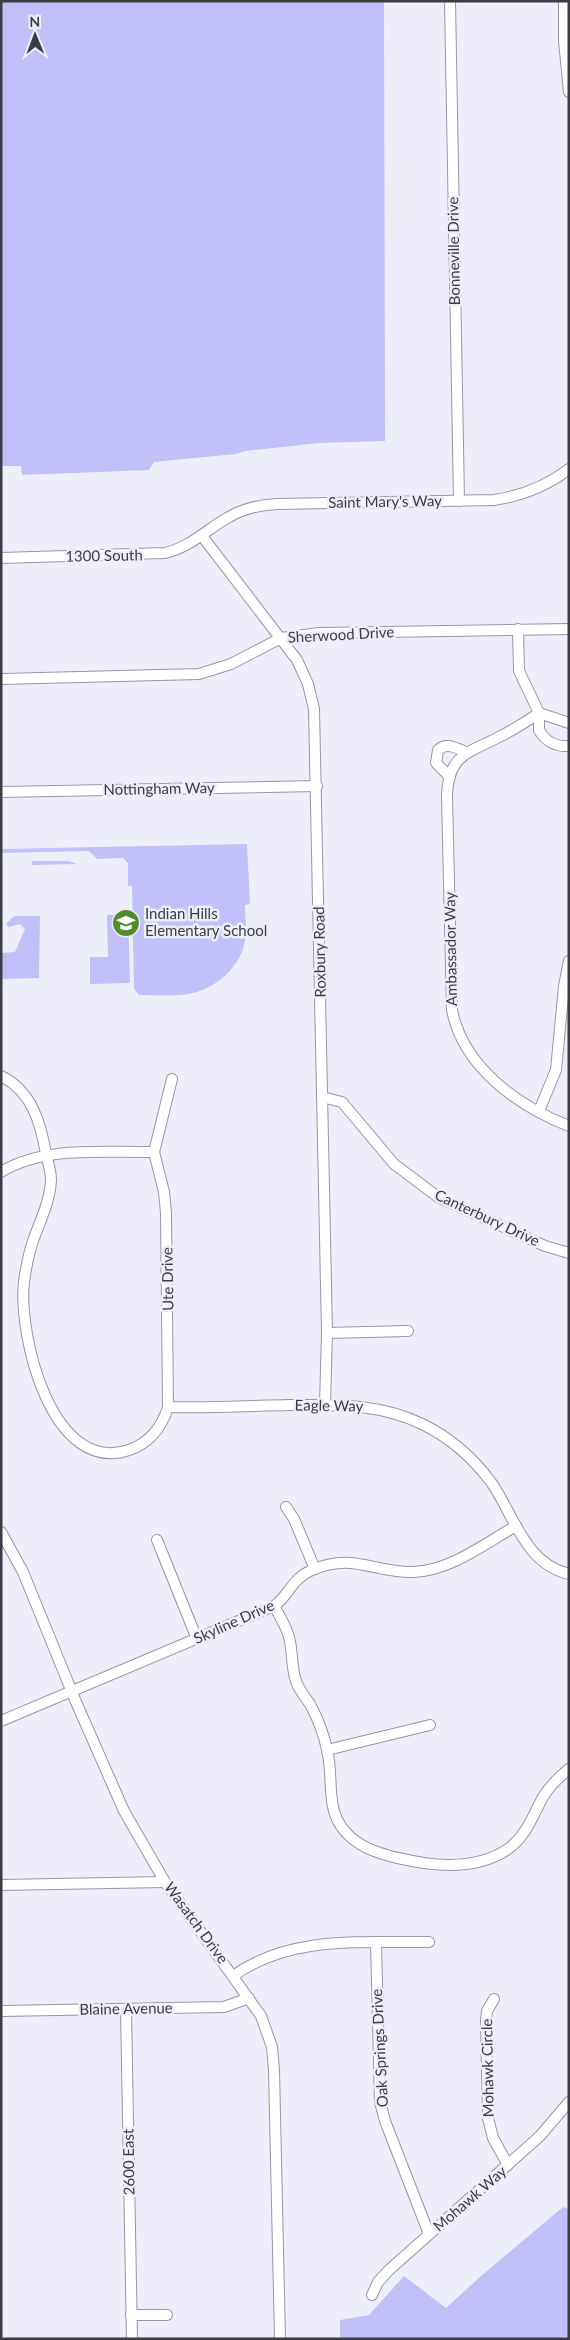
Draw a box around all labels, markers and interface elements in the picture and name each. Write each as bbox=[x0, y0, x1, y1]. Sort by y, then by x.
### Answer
north arrow bbox=[10, 10, 60, 60]
text: N bbox=[29, 13, 40, 30]
street label: Bonneville Drive bbox=[443, 197, 463, 305]
street label: Saint Mary's Way bbox=[328, 491, 442, 511]
street label: 1300 South bbox=[65, 545, 143, 565]
street label: Sherwood Drive bbox=[287, 622, 395, 646]
street label: Nottingham Way bbox=[103, 778, 215, 798]
street label: Ambassador Way bbox=[440, 892, 460, 1006]
place label: Indian Hills Elementary School bbox=[145, 904, 267, 939]
street label: Roxbury Road bbox=[309, 906, 329, 998]
school or university icon: Indian Hills Elementary School bbox=[111, 908, 141, 938]
street label: Canterbury Drive bbox=[432, 1185, 543, 1249]
street label: Ute Drive bbox=[157, 1247, 177, 1311]
street label: Eagle Way bbox=[295, 1395, 364, 1415]
street label: Skyline Drive bbox=[190, 1595, 277, 1647]
street label: Wasatch Drive bbox=[161, 1878, 232, 1967]
street label: Oak Springs Drive bbox=[367, 1988, 391, 2108]
street label: Blaine Avenue bbox=[79, 1998, 173, 2018]
street label: Mohawk Circle bbox=[477, 2018, 497, 2117]
street label: 2600 East bbox=[118, 2128, 138, 2195]
street label: Mohawk Way bbox=[429, 2162, 510, 2235]

